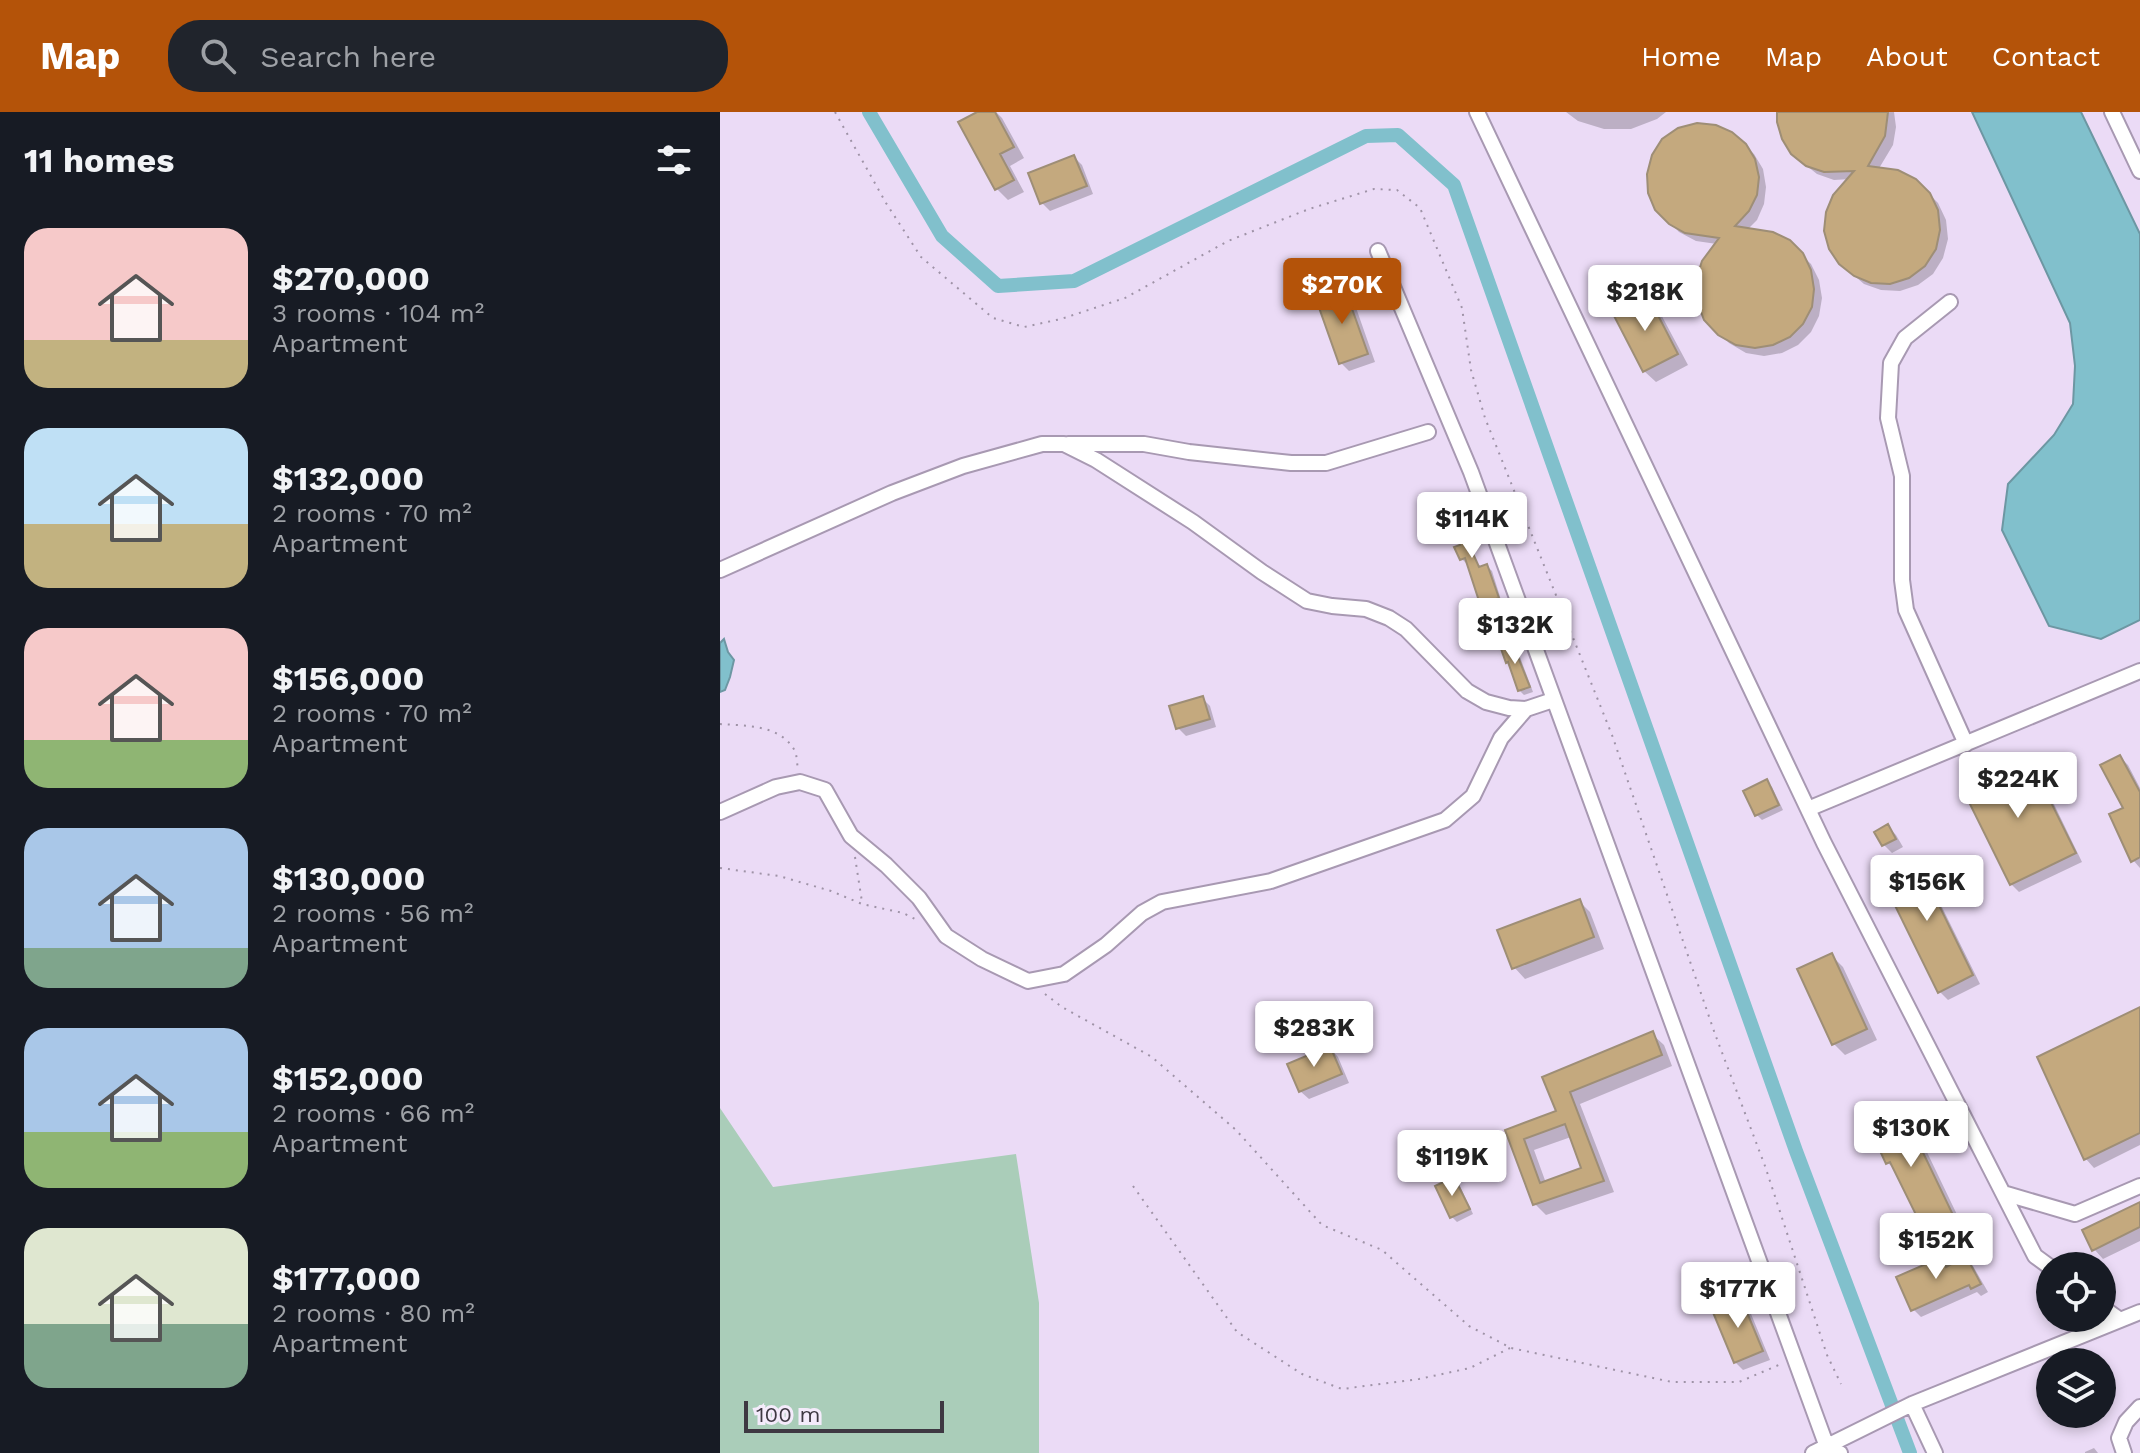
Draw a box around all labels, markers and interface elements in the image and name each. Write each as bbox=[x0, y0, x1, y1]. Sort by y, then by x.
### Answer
search box bbox=[168, 20, 728, 92]
text: Map bbox=[40, 34, 120, 78]
icon: search bbox=[196, 34, 240, 78]
text: Search here bbox=[260, 39, 436, 74]
text: Home bbox=[1641, 40, 1721, 73]
text: Map bbox=[1765, 40, 1822, 73]
text: About bbox=[1866, 40, 1948, 73]
text: Contact bbox=[1992, 40, 2100, 73]
icon: filters bbox=[652, 138, 696, 182]
text: 11 homes bbox=[24, 140, 174, 180]
text: $270,000 bbox=[272, 258, 430, 298]
pin: $270K bbox=[1286, 258, 1398, 326]
icon: home bbox=[88, 260, 184, 356]
pin: $218K bbox=[1589, 265, 1701, 333]
text: $270K bbox=[1301, 269, 1383, 299]
text: $218K bbox=[1606, 276, 1684, 306]
text: 3 rooms · 104 m² bbox=[272, 298, 484, 328]
text: Apartment bbox=[272, 328, 408, 358]
text: $132,000 bbox=[272, 458, 424, 498]
icon: home bbox=[88, 460, 184, 556]
pin: $114K bbox=[1416, 492, 1528, 560]
text: 2 rooms · 70 m² bbox=[272, 498, 472, 528]
text: $114K bbox=[1435, 503, 1509, 533]
text: Apartment bbox=[272, 528, 408, 558]
pin: $132K bbox=[1459, 598, 1571, 666]
text: $132K bbox=[1477, 609, 1553, 639]
text: $156,000 bbox=[272, 658, 424, 698]
icon: home bbox=[88, 660, 184, 756]
text: 2 rooms · 70 m² bbox=[272, 698, 472, 728]
text: Apartment bbox=[272, 728, 408, 758]
pin: $224K bbox=[1962, 752, 2074, 820]
text: $224K bbox=[1977, 763, 2059, 793]
pin: $156K bbox=[1871, 855, 1983, 923]
text: $130,000 bbox=[272, 858, 425, 898]
icon: home bbox=[88, 860, 184, 956]
text: $156K bbox=[1888, 866, 1966, 896]
text: 2 rooms · 56 m² bbox=[272, 898, 474, 928]
text: Apartment bbox=[272, 928, 408, 958]
pin: $283K bbox=[1258, 1001, 1370, 1069]
text: $283K bbox=[1273, 1012, 1355, 1042]
text: $152,000 bbox=[272, 1058, 424, 1098]
icon: home bbox=[88, 1060, 184, 1156]
text: 2 rooms · 66 m² bbox=[272, 1098, 474, 1128]
pin: $130K bbox=[1855, 1101, 1967, 1169]
text: $130K bbox=[1872, 1112, 1950, 1142]
text: Apartment bbox=[272, 1128, 408, 1158]
pin: $119K bbox=[1396, 1130, 1508, 1198]
text: $119K bbox=[1415, 1141, 1489, 1171]
pin: $152K bbox=[1880, 1213, 1992, 1281]
text: $152K bbox=[1898, 1224, 1974, 1254]
map controls bbox=[2036, 1252, 2116, 1428]
button: locate bbox=[2036, 1252, 2116, 1332]
text: $177,000 bbox=[272, 1258, 421, 1298]
icon: home bbox=[88, 1260, 184, 1356]
pin: $177K bbox=[1682, 1262, 1794, 1330]
text: $177K bbox=[1699, 1273, 1777, 1303]
text: 2 rooms · 80 m² bbox=[272, 1298, 475, 1328]
text: Apartment bbox=[272, 1328, 408, 1358]
button: layers bbox=[2036, 1348, 2116, 1428]
scale bar bbox=[744, 1397, 944, 1433]
text: 100 m bbox=[756, 1402, 820, 1427]

